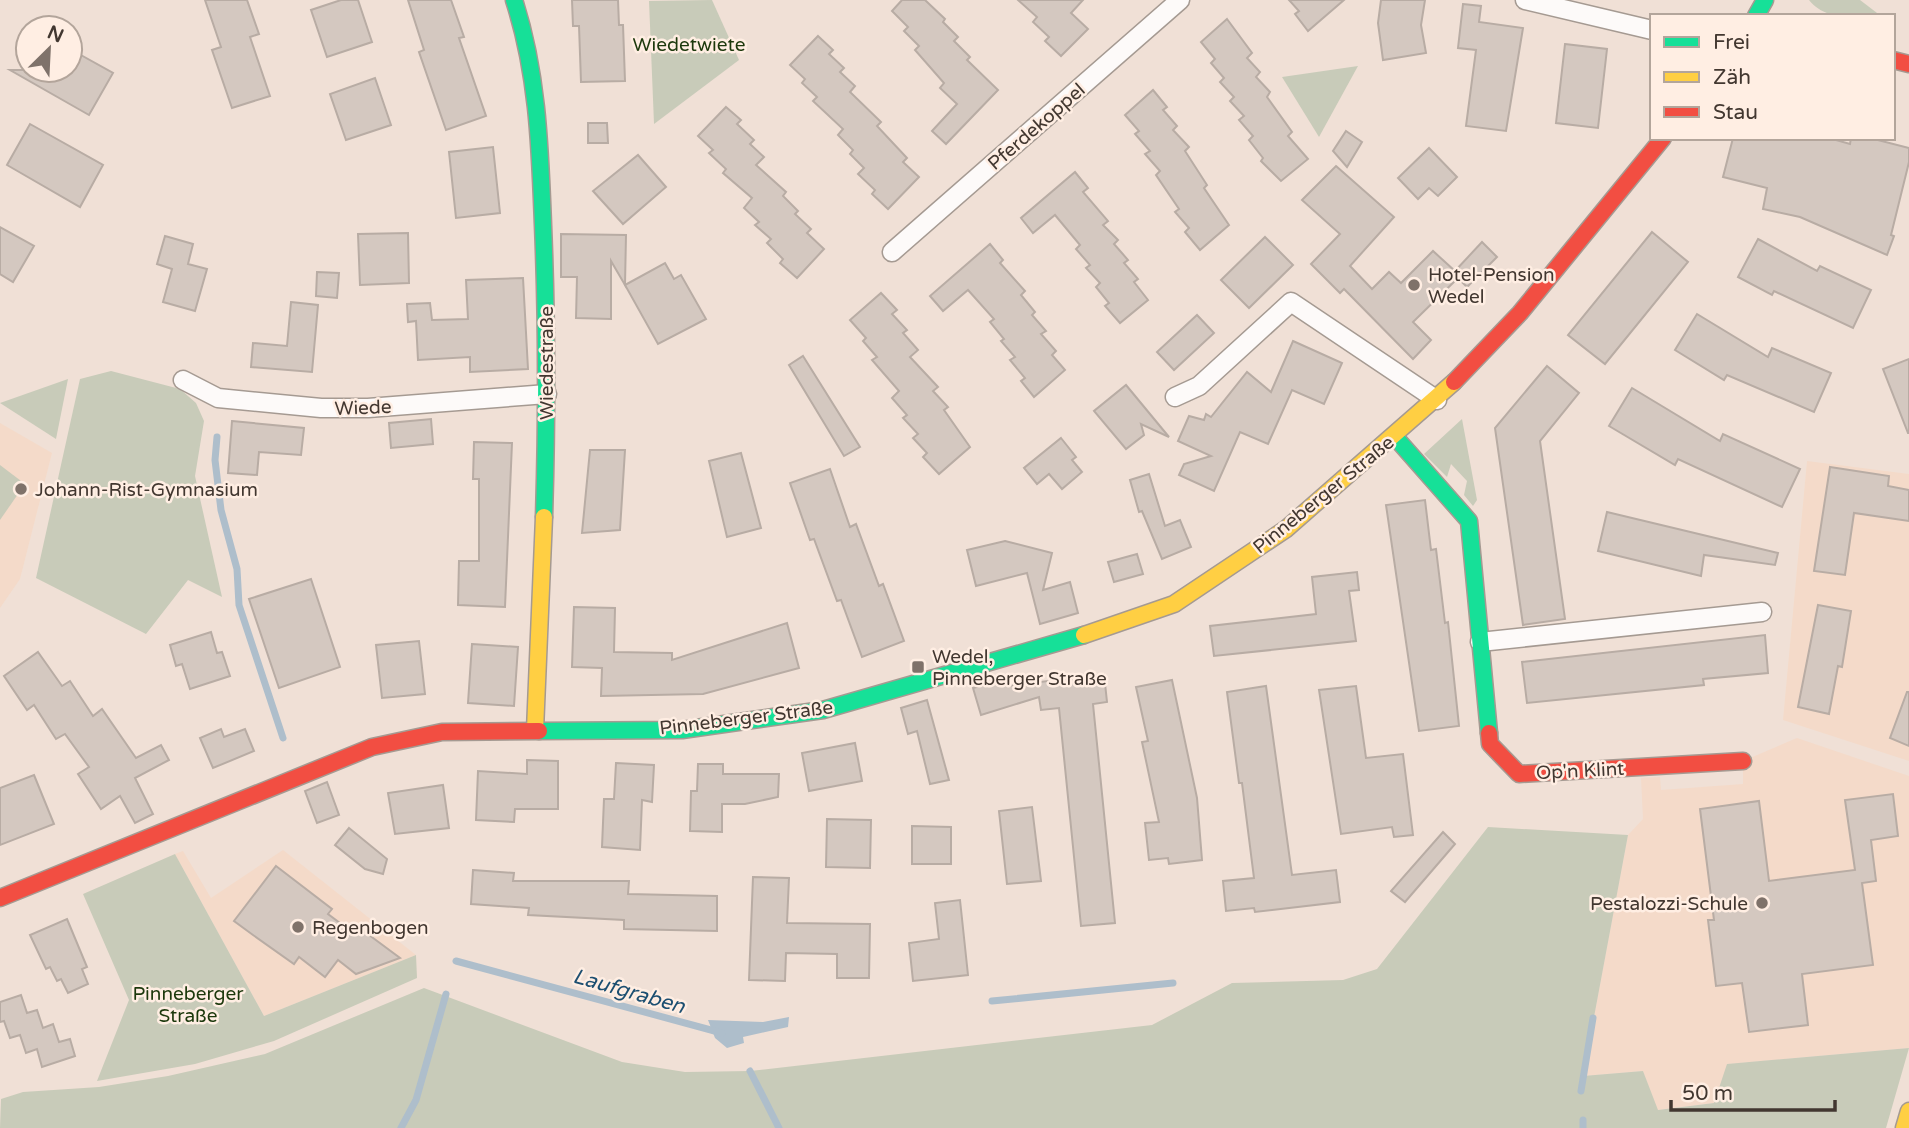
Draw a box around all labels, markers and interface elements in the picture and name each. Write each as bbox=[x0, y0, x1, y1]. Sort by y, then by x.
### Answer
north arrow bbox=[14, 14, 84, 84]
legend bbox=[1650, 14, 1895, 140]
text: N bbox=[44, 21, 67, 48]
text: Frei bbox=[1713, 30, 1750, 55]
park label: Wiedetwiete bbox=[633, 34, 745, 56]
text: Zäh bbox=[1713, 65, 1751, 90]
street label: Pferdekoppel bbox=[984, 79, 1090, 175]
text: Stau bbox=[1713, 100, 1758, 125]
place label: Hotel-Pension Wedel bbox=[1428, 264, 1555, 308]
marker: Hotel-Pension Wedel bbox=[1406, 277, 1422, 293]
street label: Wiedestraße bbox=[536, 306, 558, 420]
street label: Wiede bbox=[334, 396, 392, 420]
street label: Pinneberger Straße bbox=[1249, 431, 1398, 558]
place label: Johann-Rist-Gymnasium bbox=[35, 479, 258, 501]
marker: Johann-Rist-Gymnasium bbox=[13, 481, 29, 497]
place label: Wedel, Pinneberger Straße bbox=[932, 646, 1107, 690]
marker: Wedel, Pinneberger Straße bbox=[910, 659, 926, 675]
street label: Pinneberger Straße bbox=[658, 696, 834, 740]
street label: Op'n Klint bbox=[1535, 758, 1625, 784]
place label: Pestalozzi-Schule bbox=[1590, 893, 1748, 915]
marker: Pestalozzi-Schule bbox=[1754, 895, 1770, 911]
place label: Regenbogen bbox=[312, 917, 428, 939]
marker: Regenbogen bbox=[290, 919, 306, 935]
water label: Laufgraben bbox=[570, 964, 689, 1020]
park label: Pinneberger Straße bbox=[133, 983, 244, 1027]
scale bar bbox=[1671, 1068, 1836, 1112]
text: 50 m bbox=[1682, 1081, 1733, 1106]

